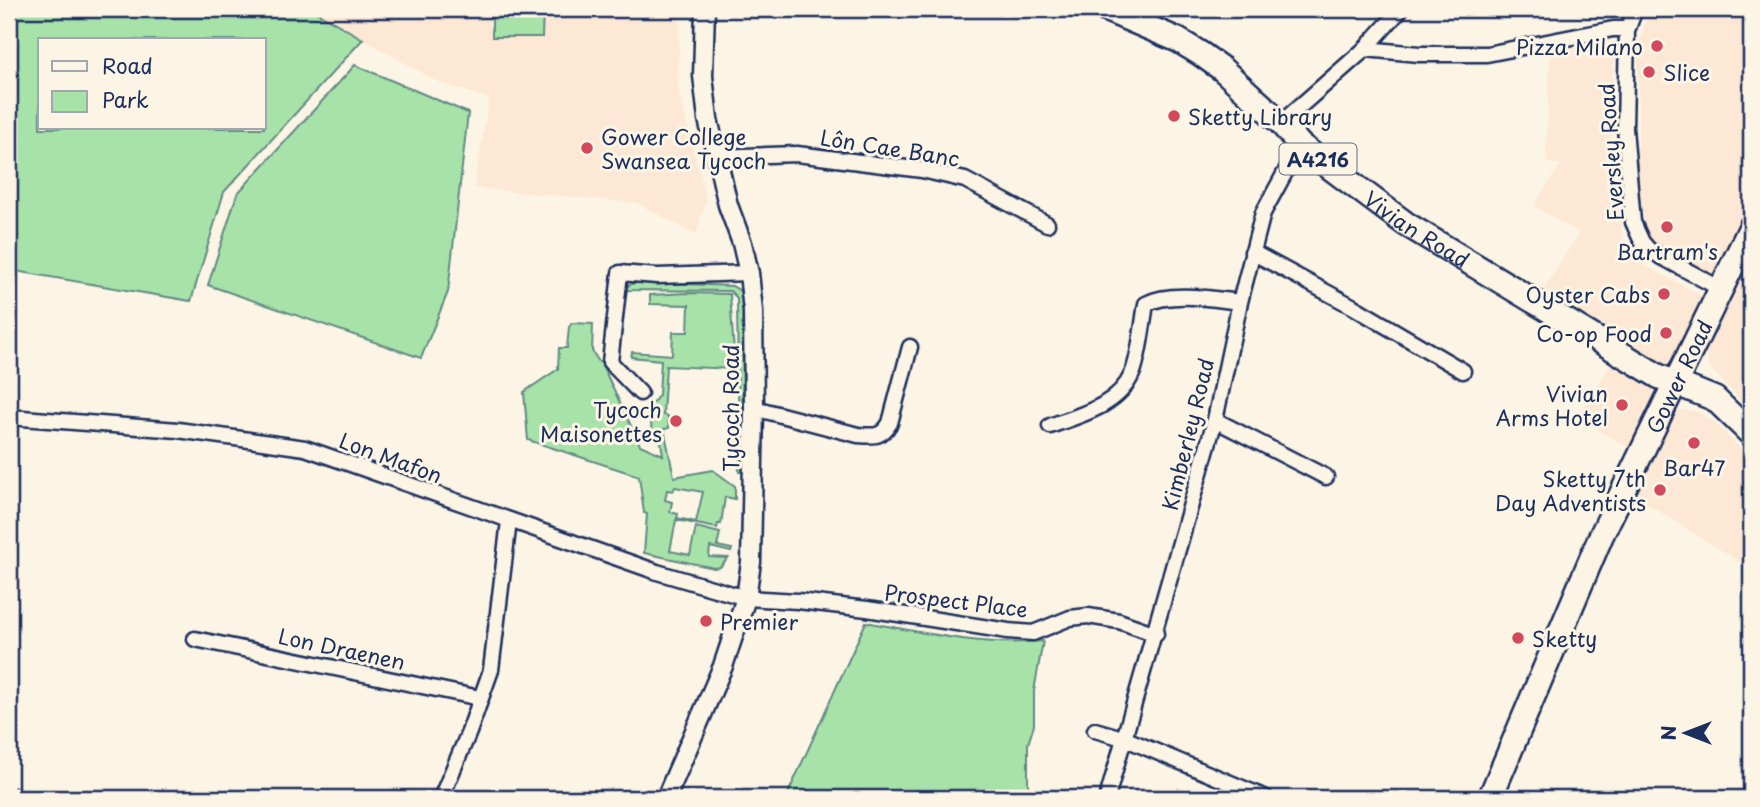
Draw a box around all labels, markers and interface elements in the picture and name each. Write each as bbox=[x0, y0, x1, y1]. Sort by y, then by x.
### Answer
place label: Pizza Milano bbox=[1516, 30, 1643, 62]
legend bbox=[38, 38, 266, 130]
marker: Pizza Milano bbox=[1649, 38, 1665, 54]
text: Road bbox=[102, 49, 153, 81]
place label: Slice bbox=[1663, 56, 1710, 88]
marker: Slice bbox=[1641, 64, 1657, 80]
street label: Eversley Road bbox=[1589, 82, 1631, 222]
text: Park bbox=[102, 83, 149, 115]
place label: Sketty Library bbox=[1188, 100, 1332, 132]
marker: Sketty Library bbox=[1166, 108, 1182, 124]
place label: Gower College Swansea Tycoch bbox=[601, 120, 767, 176]
street label: Lôn Cae Banc bbox=[818, 120, 962, 174]
marker: Gower College Swansea Tycoch bbox=[579, 140, 595, 156]
road number: A4216 bbox=[1280, 144, 1356, 174]
street label: Vivian Road bbox=[1358, 182, 1476, 275]
marker: Bartram's bbox=[1659, 219, 1675, 235]
place label: Bartram's bbox=[1616, 235, 1718, 267]
place label: Oyster Cabs bbox=[1525, 278, 1650, 310]
marker: Oyster Cabs bbox=[1656, 286, 1672, 302]
street label: Gower Road bbox=[1637, 314, 1720, 439]
place label: Co-op Food bbox=[1536, 317, 1652, 349]
marker: Co-op Food bbox=[1658, 325, 1674, 341]
street label: Tycoch Road bbox=[714, 344, 746, 472]
street label: Kimberley Road bbox=[1153, 355, 1221, 513]
place label: Vivian Arms Hotel bbox=[1496, 377, 1608, 433]
place label: Tycoch Maisonettes bbox=[540, 393, 662, 449]
marker: Vivian Arms Hotel bbox=[1614, 397, 1630, 413]
marker: Tycoch Maisonettes bbox=[668, 413, 684, 429]
street label: Lon Mafon bbox=[335, 424, 447, 490]
marker: Bar47 bbox=[1686, 435, 1702, 451]
place label: Bar47 bbox=[1662, 451, 1726, 483]
place label: Sketty 7th Day Adventists bbox=[1495, 462, 1646, 518]
marker: Sketty 7th Day Adventists bbox=[1652, 482, 1668, 498]
street label: Prospect Place bbox=[882, 575, 1030, 625]
place label: Premier bbox=[720, 605, 799, 637]
marker: Premier bbox=[698, 613, 714, 629]
street label: Lon Draenen bbox=[276, 619, 408, 677]
place label: Sketty bbox=[1532, 622, 1597, 654]
marker: Sketty bbox=[1510, 630, 1526, 646]
north arrow bbox=[1652, 698, 1722, 768]
text: N bbox=[1654, 725, 1682, 741]

